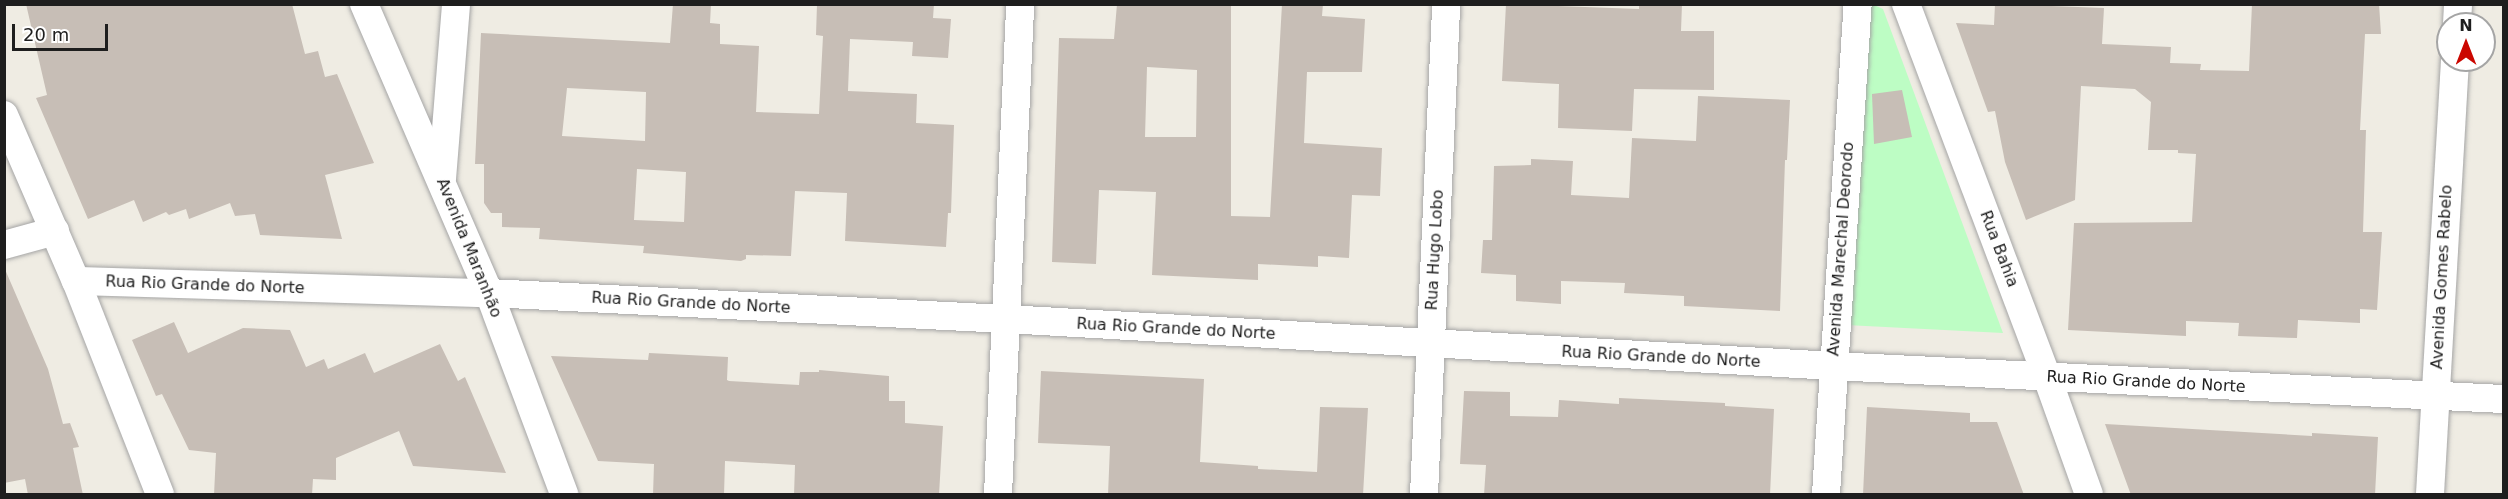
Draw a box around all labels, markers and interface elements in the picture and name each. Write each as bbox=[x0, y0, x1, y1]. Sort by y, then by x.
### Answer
scale bar bbox=[15, 12, 111, 50]
north arrow bbox=[2436, 12, 2496, 72]
text: N bbox=[2459, 16, 2473, 35]
text: 20 m bbox=[23, 24, 69, 45]
street label: Avenida Marechal Deorodo bbox=[1824, 141, 1858, 357]
street label: Avenida Maranhão bbox=[432, 175, 506, 321]
street label: Avenida Gomes Rabelo bbox=[2428, 184, 2456, 370]
street label: Rua Hugo Lobo bbox=[1422, 189, 1448, 311]
street label: Rua Bahia bbox=[1976, 208, 2022, 290]
street label: Rua Rio Grande do Norte bbox=[105, 272, 305, 298]
street label: Rua Rio Grande do Norte bbox=[591, 288, 791, 318]
street label: Rua Rio Grande do Norte bbox=[1076, 314, 1276, 344]
street label: Rua Rio Grande do Norte bbox=[1561, 342, 1761, 372]
street label: Rua Rio Grande do Norte bbox=[2046, 367, 2246, 397]

